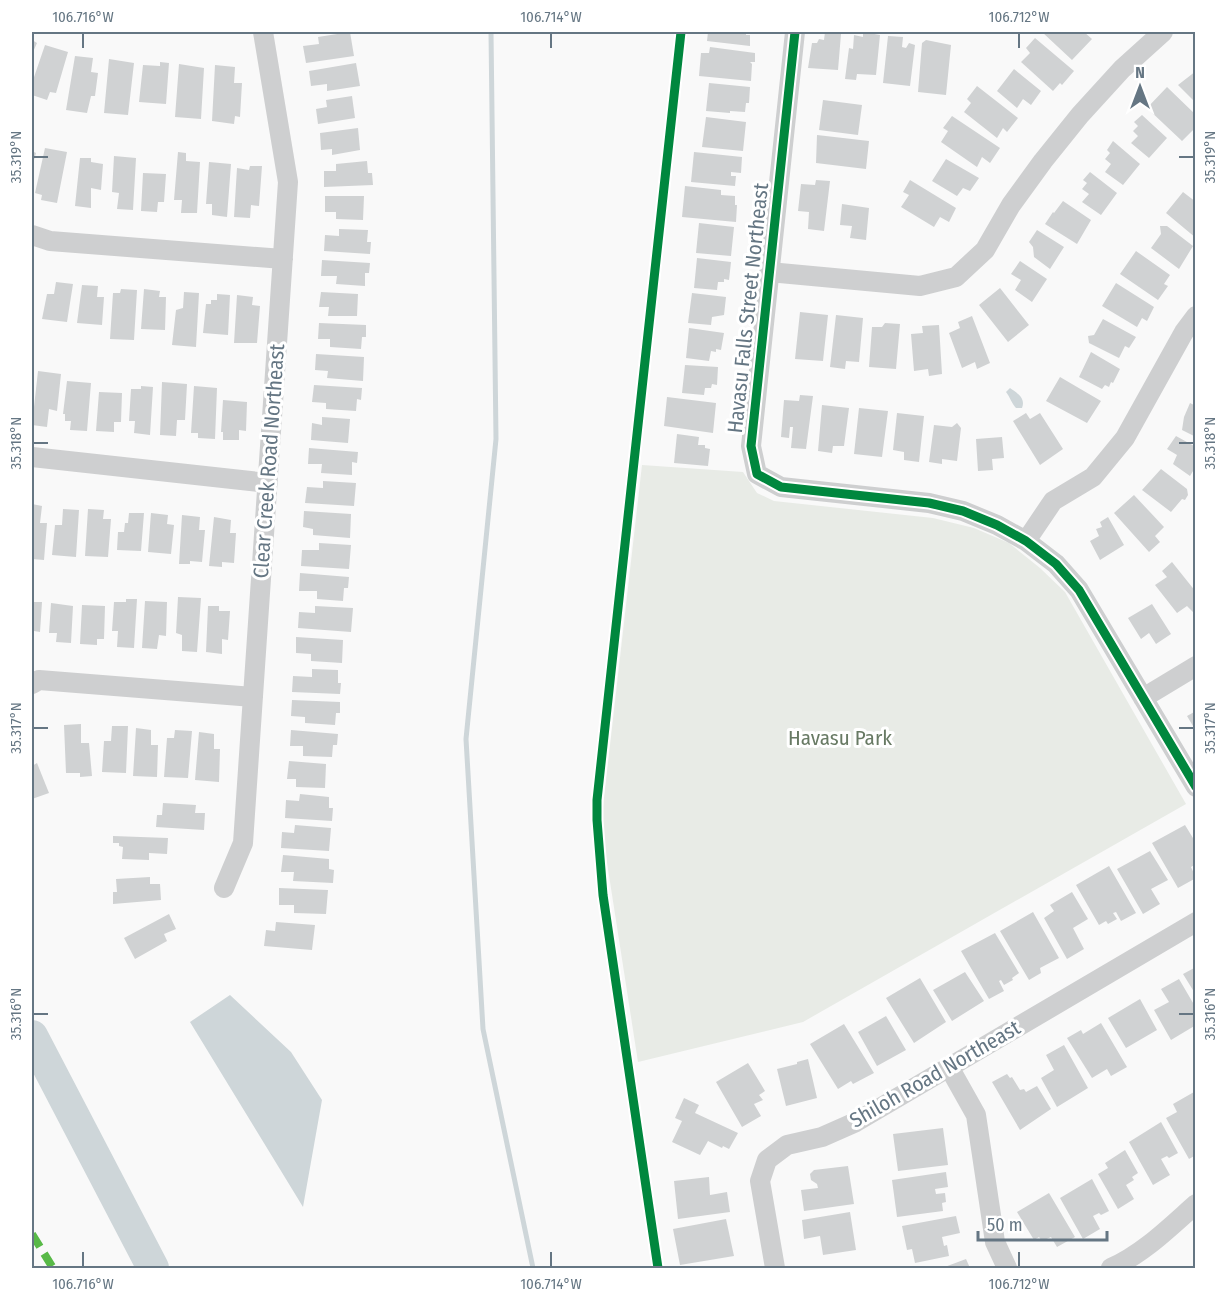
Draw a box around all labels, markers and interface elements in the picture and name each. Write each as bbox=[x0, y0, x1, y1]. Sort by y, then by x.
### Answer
text: 106.716°W bbox=[52, 8, 114, 26]
text: 106.714°W bbox=[520, 8, 582, 26]
text: 106.712°W bbox=[989, 8, 1049, 26]
north arrow bbox=[1110, 57, 1170, 117]
text: N bbox=[1135, 63, 1145, 82]
text: 35.319°N bbox=[7, 131, 25, 183]
text: 35.319°N bbox=[1201, 131, 1219, 183]
street label: Havasu Falls Street Northeast bbox=[722, 181, 774, 434]
street label: Clear Creek Road Northeast bbox=[248, 343, 290, 579]
text: 35.318°N bbox=[7, 417, 25, 469]
text: 35.318°N bbox=[1201, 417, 1219, 469]
text: 35.317°N bbox=[7, 702, 25, 754]
text: 35.317°N bbox=[1201, 702, 1219, 754]
park label: Havasu Park bbox=[788, 725, 892, 751]
text: 35.316°N bbox=[7, 988, 25, 1040]
text: 35.316°N bbox=[1201, 988, 1219, 1040]
street label: Shiloh Road Northeast bbox=[845, 1014, 1025, 1133]
scale bar bbox=[978, 1204, 1107, 1242]
text: 50 m bbox=[987, 1214, 1023, 1236]
text: 106.716°W bbox=[52, 1275, 114, 1293]
text: 106.714°W bbox=[520, 1275, 582, 1293]
text: 106.712°W bbox=[989, 1275, 1049, 1293]

